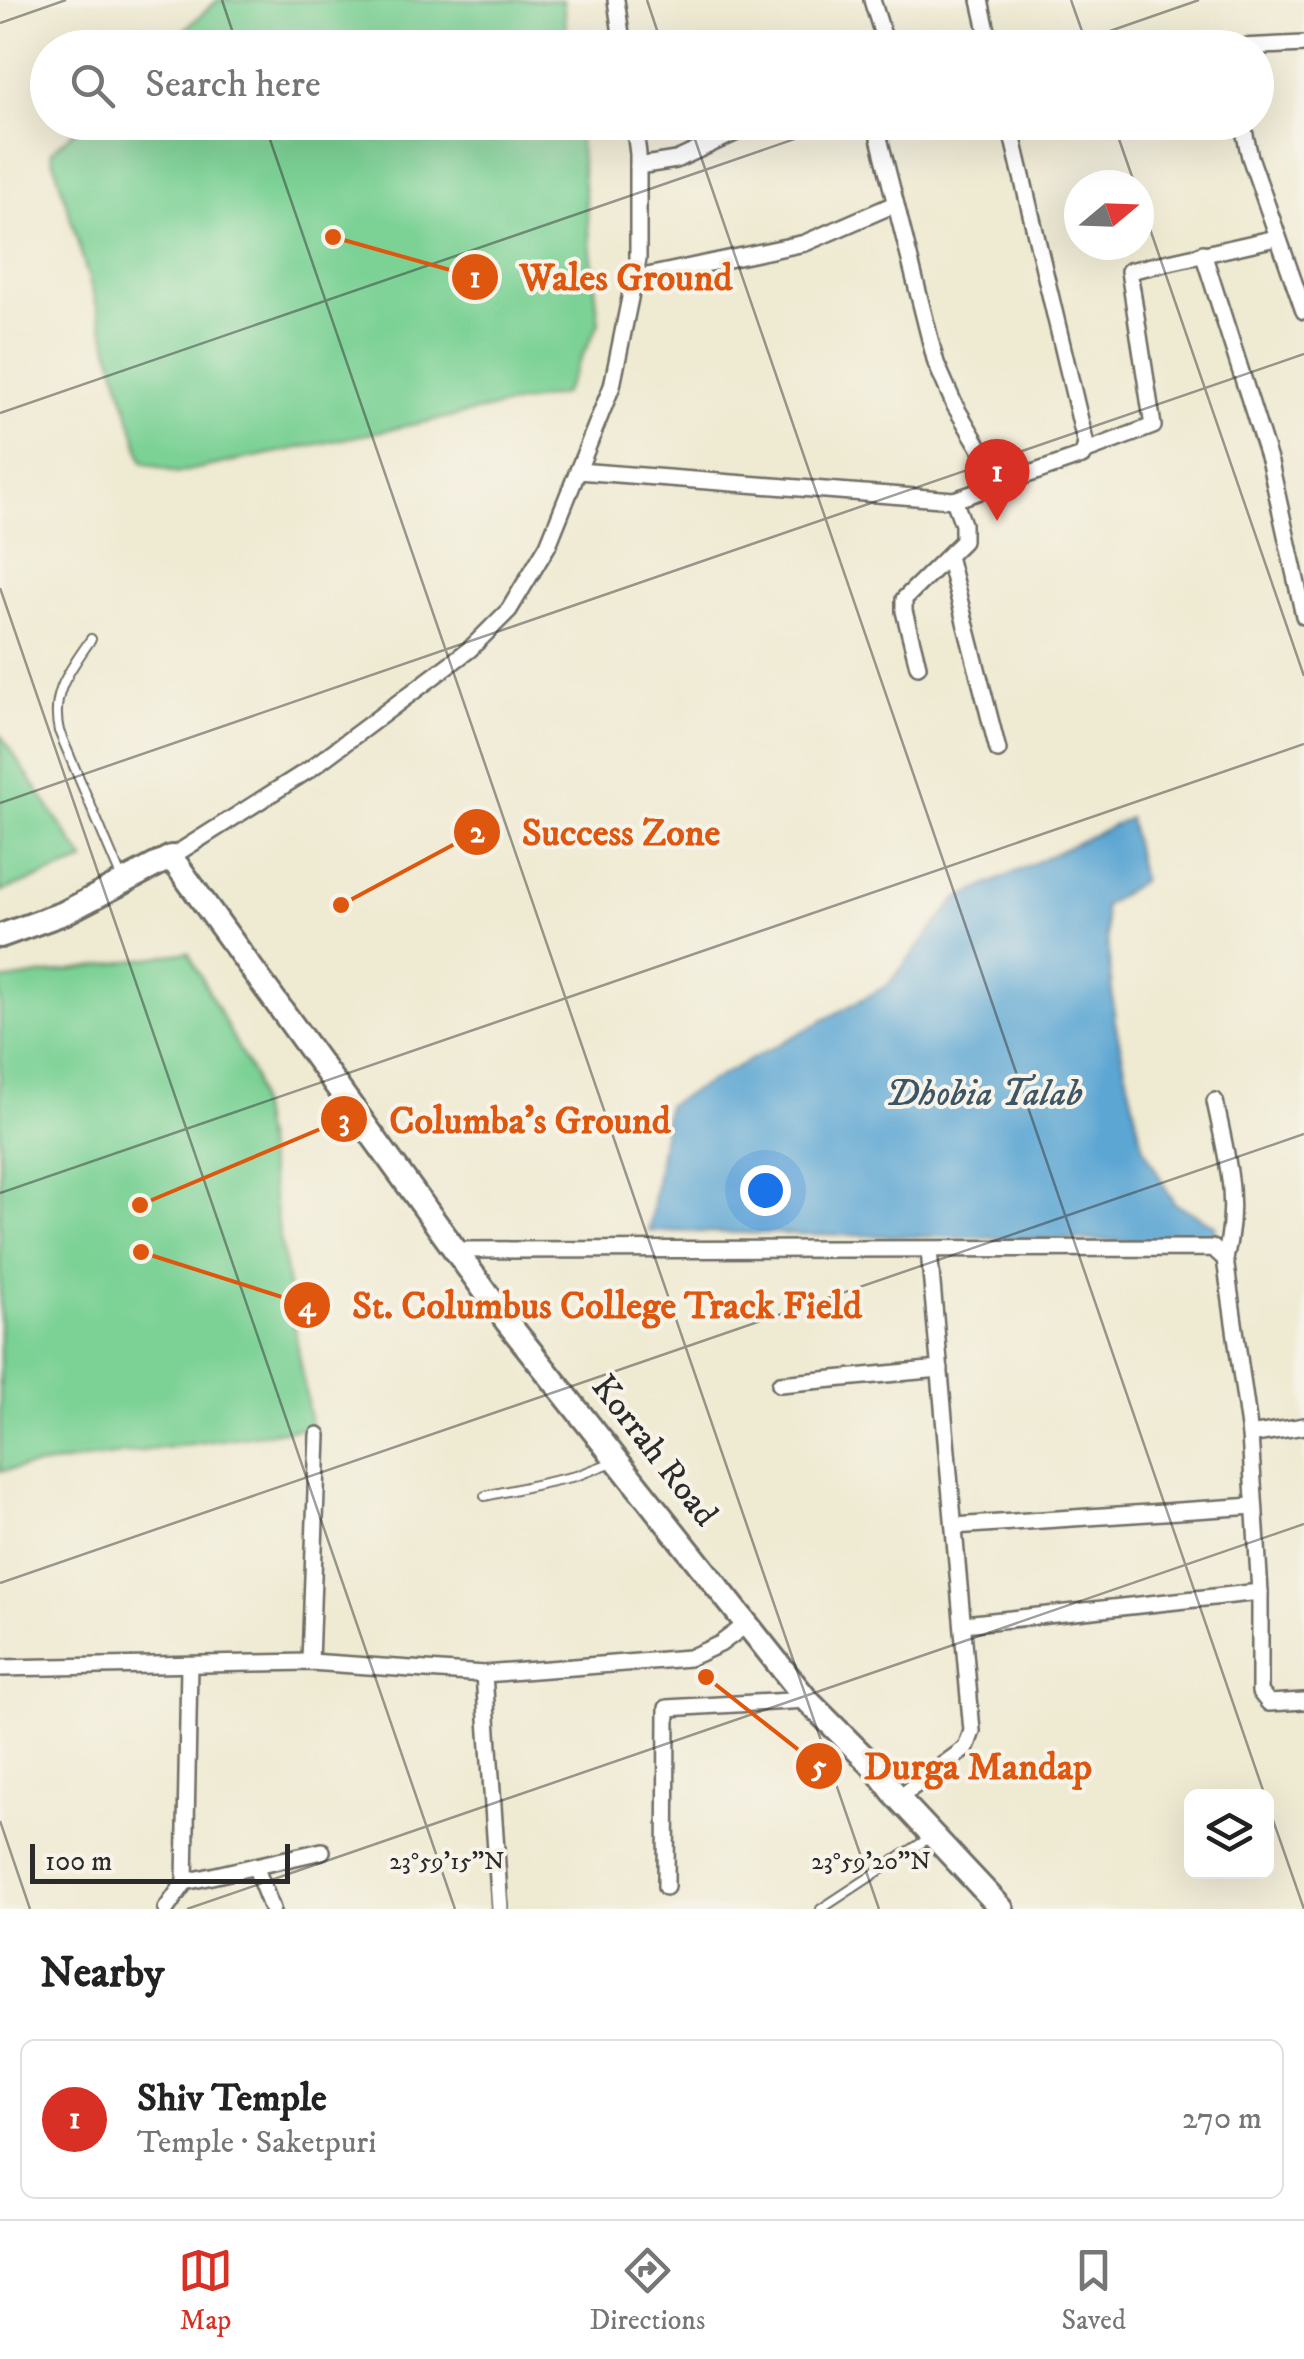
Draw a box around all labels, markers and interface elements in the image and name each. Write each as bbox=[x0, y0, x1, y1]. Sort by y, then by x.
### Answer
search box bbox=[30, 30, 1274, 140]
icon: search bbox=[65, 58, 120, 113]
text: Search here bbox=[145, 61, 321, 109]
north arrow bbox=[1064, 170, 1154, 260]
callout: Wales Ground bbox=[450, 243, 753, 311]
text: Wales Ground bbox=[519, 255, 733, 303]
text: 1 bbox=[469, 260, 481, 297]
pin: 1 bbox=[964, 438, 1030, 521]
callout: Success Zone bbox=[452, 798, 741, 866]
text: Success Zone bbox=[522, 810, 721, 858]
text: 2 bbox=[470, 815, 485, 852]
water label: Dhobia Talab bbox=[886, 1070, 1082, 1118]
callout: Columba's Ground bbox=[319, 1085, 690, 1153]
text: Columba's Ground bbox=[389, 1098, 672, 1146]
text: 3 bbox=[338, 1103, 350, 1140]
your location bbox=[740, 1165, 791, 1216]
callout: St. Columbus College Track Field bbox=[282, 1271, 882, 1339]
text: St. Columbus College Track Field bbox=[352, 1283, 863, 1331]
text: 4 bbox=[298, 1289, 317, 1326]
street label: Korrah Road bbox=[581, 1366, 727, 1536]
callout: Durga Mandap bbox=[794, 1732, 1113, 1800]
text: Durga Mandap bbox=[864, 1744, 1092, 1792]
text: 5 bbox=[811, 1749, 827, 1786]
map controls bbox=[1184, 1789, 1274, 1879]
button: layers bbox=[1184, 1789, 1274, 1879]
scale bar bbox=[30, 1839, 290, 1884]
text: 100 m bbox=[45, 1844, 112, 1879]
text: 23°59'15"N bbox=[389, 1846, 505, 1877]
text: 23°59'20"N bbox=[811, 1846, 931, 1877]
text: Nearby bbox=[40, 1948, 164, 2000]
text: Shiv Temple bbox=[137, 2075, 327, 2123]
text: 1 bbox=[69, 2099, 80, 2139]
text: 270 m bbox=[1182, 2099, 1262, 2139]
text: Temple · Saketpuri bbox=[137, 2123, 377, 2163]
tab: Map bbox=[178, 2243, 233, 2338]
tab: Directions bbox=[589, 2243, 705, 2338]
tab: Saved bbox=[1062, 2243, 1126, 2338]

